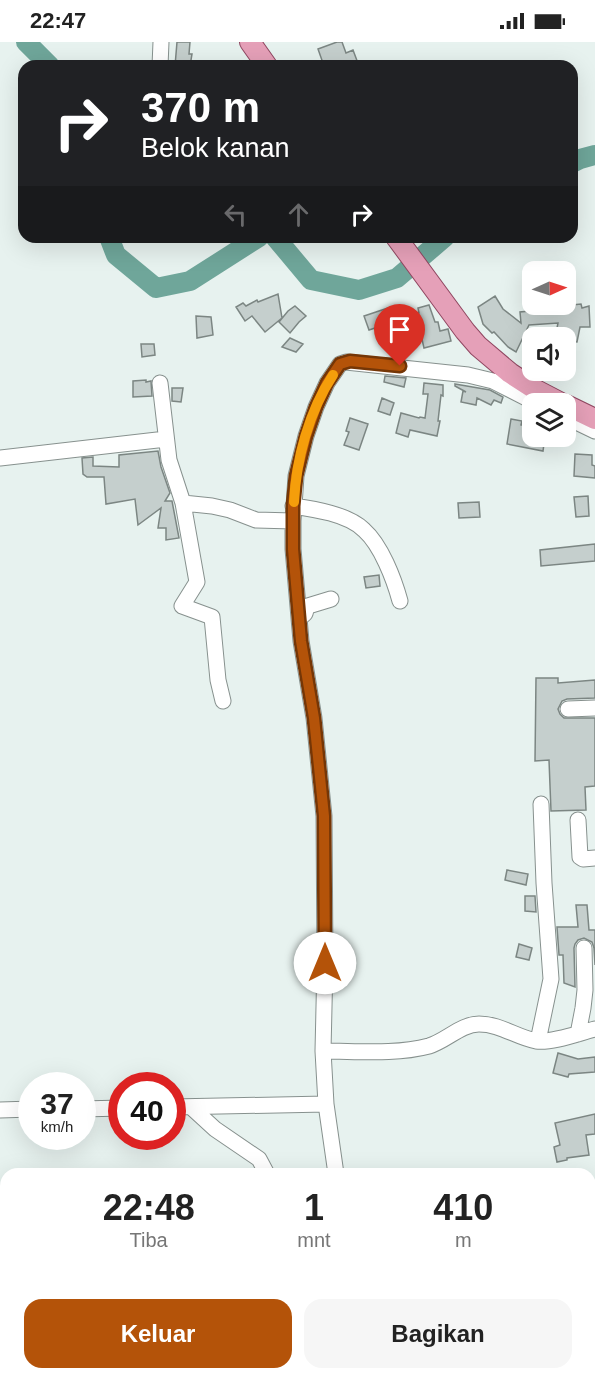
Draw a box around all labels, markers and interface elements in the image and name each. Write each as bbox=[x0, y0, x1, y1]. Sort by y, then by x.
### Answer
text: 22:47 bbox=[30, 8, 86, 33]
icon: right bbox=[42, 84, 120, 162]
text: 370 m bbox=[141, 84, 260, 131]
text: Belok kanan bbox=[141, 133, 290, 163]
icon: left bbox=[219, 198, 252, 231]
icon: ahead bbox=[282, 198, 315, 231]
icon: right bbox=[345, 198, 378, 231]
north arrow bbox=[522, 261, 576, 315]
map controls bbox=[522, 261, 576, 447]
pin bbox=[374, 304, 425, 366]
icon: arrive bbox=[383, 313, 416, 346]
button: sound bbox=[522, 327, 576, 381]
button: layers bbox=[522, 393, 576, 447]
position arrow bbox=[293, 931, 357, 995]
speed limit sign: 40 bbox=[108, 1072, 186, 1150]
text: 37 bbox=[40, 1087, 74, 1120]
text: km/h bbox=[41, 1118, 73, 1135]
text: 22:48 bbox=[103, 1187, 195, 1228]
text: 1 bbox=[304, 1187, 324, 1228]
text: 410 bbox=[433, 1187, 493, 1228]
text: Tiba bbox=[130, 1229, 168, 1251]
text: mnt bbox=[297, 1229, 331, 1251]
text: m bbox=[455, 1229, 472, 1251]
button: Keluar bbox=[24, 1299, 292, 1368]
button: Bagikan bbox=[304, 1299, 572, 1368]

